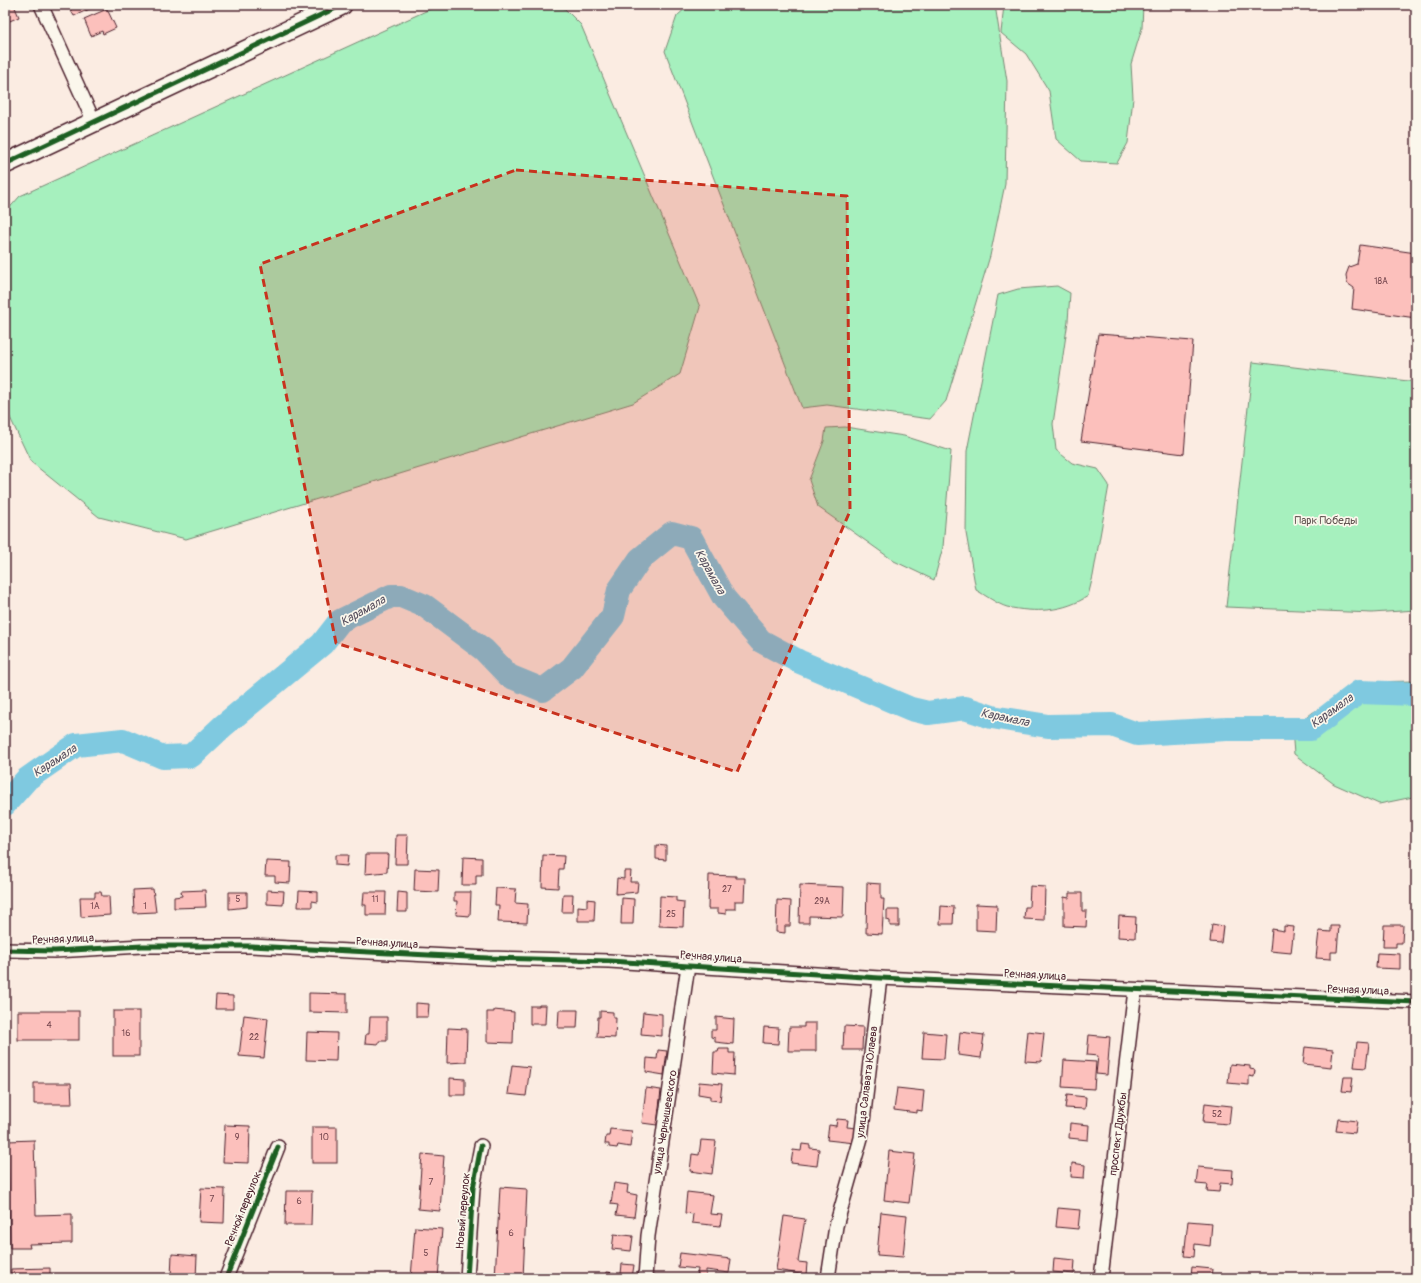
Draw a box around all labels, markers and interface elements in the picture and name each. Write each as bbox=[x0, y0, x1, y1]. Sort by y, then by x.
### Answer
house number: 18А bbox=[1374, 276, 1388, 287]
park label: Парк Победы bbox=[1295, 514, 1357, 527]
water label: Карамала bbox=[692, 547, 729, 598]
water label: Карамала bbox=[338, 592, 389, 629]
water label: Карамала bbox=[1308, 690, 1357, 732]
water label: Карамала bbox=[979, 706, 1032, 731]
water label: Карамала bbox=[30, 741, 81, 781]
house number: 27 bbox=[722, 884, 732, 895]
house number: 5 bbox=[236, 894, 241, 905]
house number: 11 bbox=[371, 894, 379, 905]
house number: 29А bbox=[814, 896, 830, 907]
house number: 1А bbox=[90, 901, 100, 912]
house number: 1 bbox=[143, 901, 147, 912]
house number: 25 bbox=[666, 909, 676, 920]
street label: Речная улица bbox=[32, 931, 94, 947]
street label: Речная улица bbox=[356, 935, 418, 951]
street label: Речная улица bbox=[680, 948, 742, 966]
street label: Речная улица bbox=[1004, 967, 1066, 983]
street label: Речная улица bbox=[1327, 982, 1389, 998]
house number: 4 bbox=[46, 1020, 52, 1031]
street label: улица Салавата Юлаева bbox=[854, 1025, 880, 1140]
house number: 16 bbox=[122, 1028, 130, 1039]
house number: 22 bbox=[249, 1032, 259, 1043]
street label: улица Чернышевского bbox=[650, 1069, 680, 1176]
street label: проспект Дружбы bbox=[1106, 1092, 1130, 1176]
house number: 52 bbox=[1212, 1109, 1222, 1120]
house number: 9 bbox=[235, 1132, 240, 1143]
house number: 10 bbox=[319, 1132, 329, 1143]
street label: Речной переулок bbox=[222, 1170, 264, 1248]
street label: Новый переулок bbox=[453, 1172, 473, 1250]
house number: 7 bbox=[429, 1177, 434, 1188]
house number: 7 bbox=[210, 1194, 215, 1205]
house number: 6 bbox=[296, 1196, 302, 1207]
house number: 6 bbox=[508, 1228, 514, 1239]
house number: 5 bbox=[424, 1248, 429, 1259]

